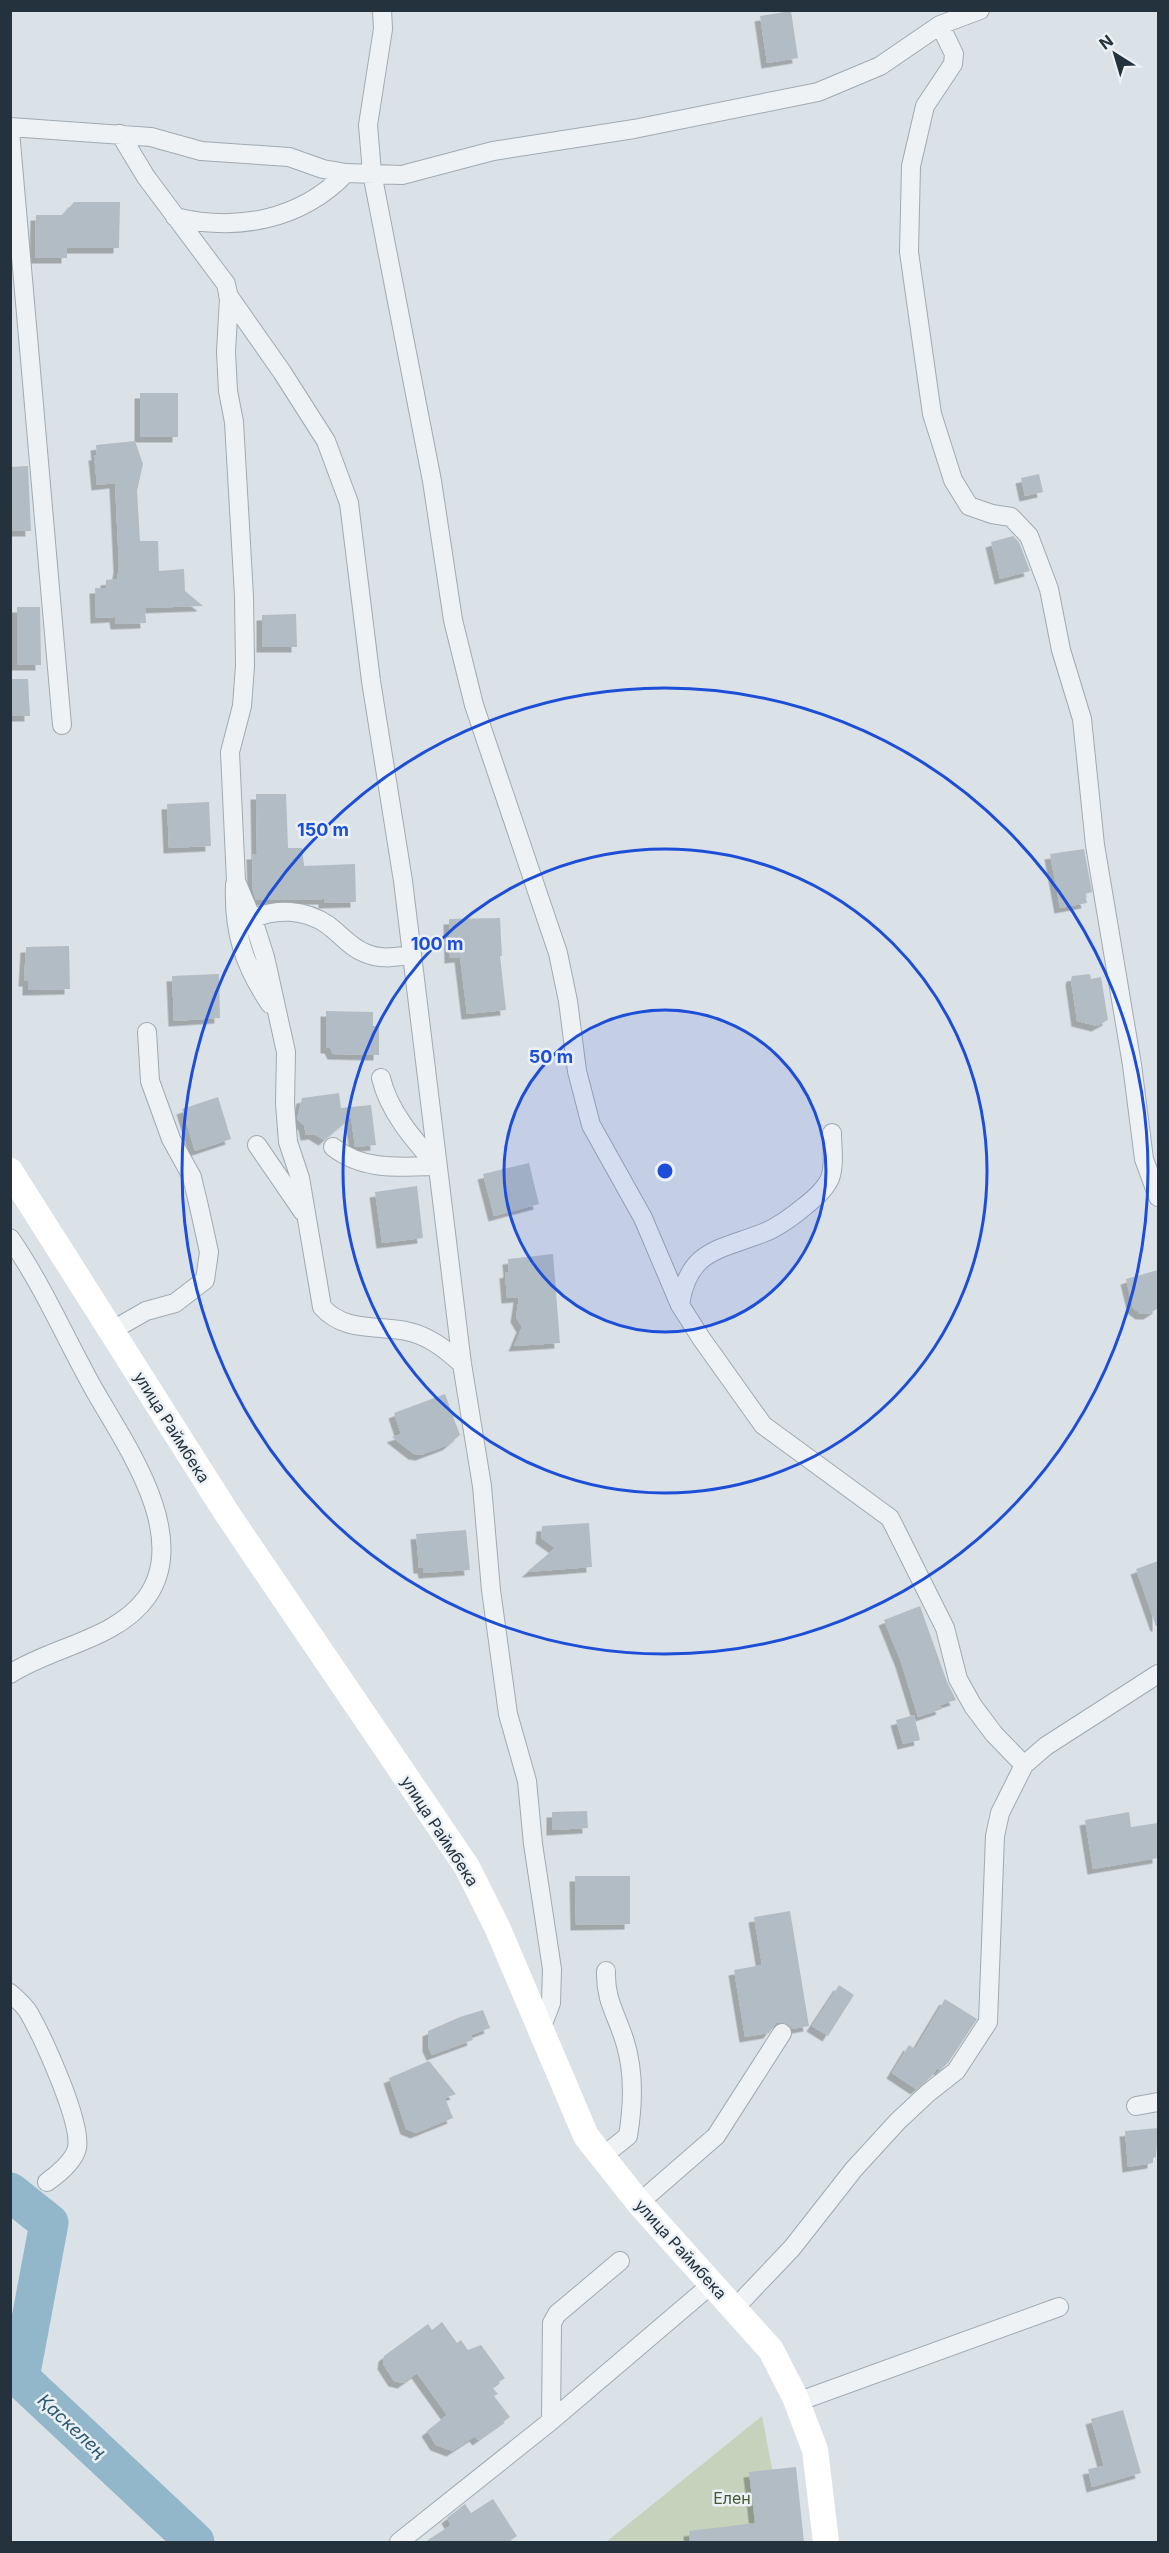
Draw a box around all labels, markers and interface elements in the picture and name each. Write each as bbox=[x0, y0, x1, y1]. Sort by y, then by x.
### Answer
north arrow bbox=[1085, 24, 1145, 84]
text: N bbox=[1095, 30, 1117, 54]
text: 150 m bbox=[297, 819, 349, 840]
text: 100 m bbox=[411, 933, 463, 954]
text: 50 m bbox=[529, 1046, 573, 1067]
centre of rings bbox=[655, 1161, 675, 1181]
street label: улица Раймбека bbox=[130, 1368, 214, 1486]
street label: улица Раймбека bbox=[397, 1772, 483, 1890]
street label: улица Раймбека bbox=[631, 2195, 731, 2303]
water label: Қаскелең bbox=[34, 2389, 110, 2463]
park label: Елен bbox=[713, 2488, 751, 2508]

